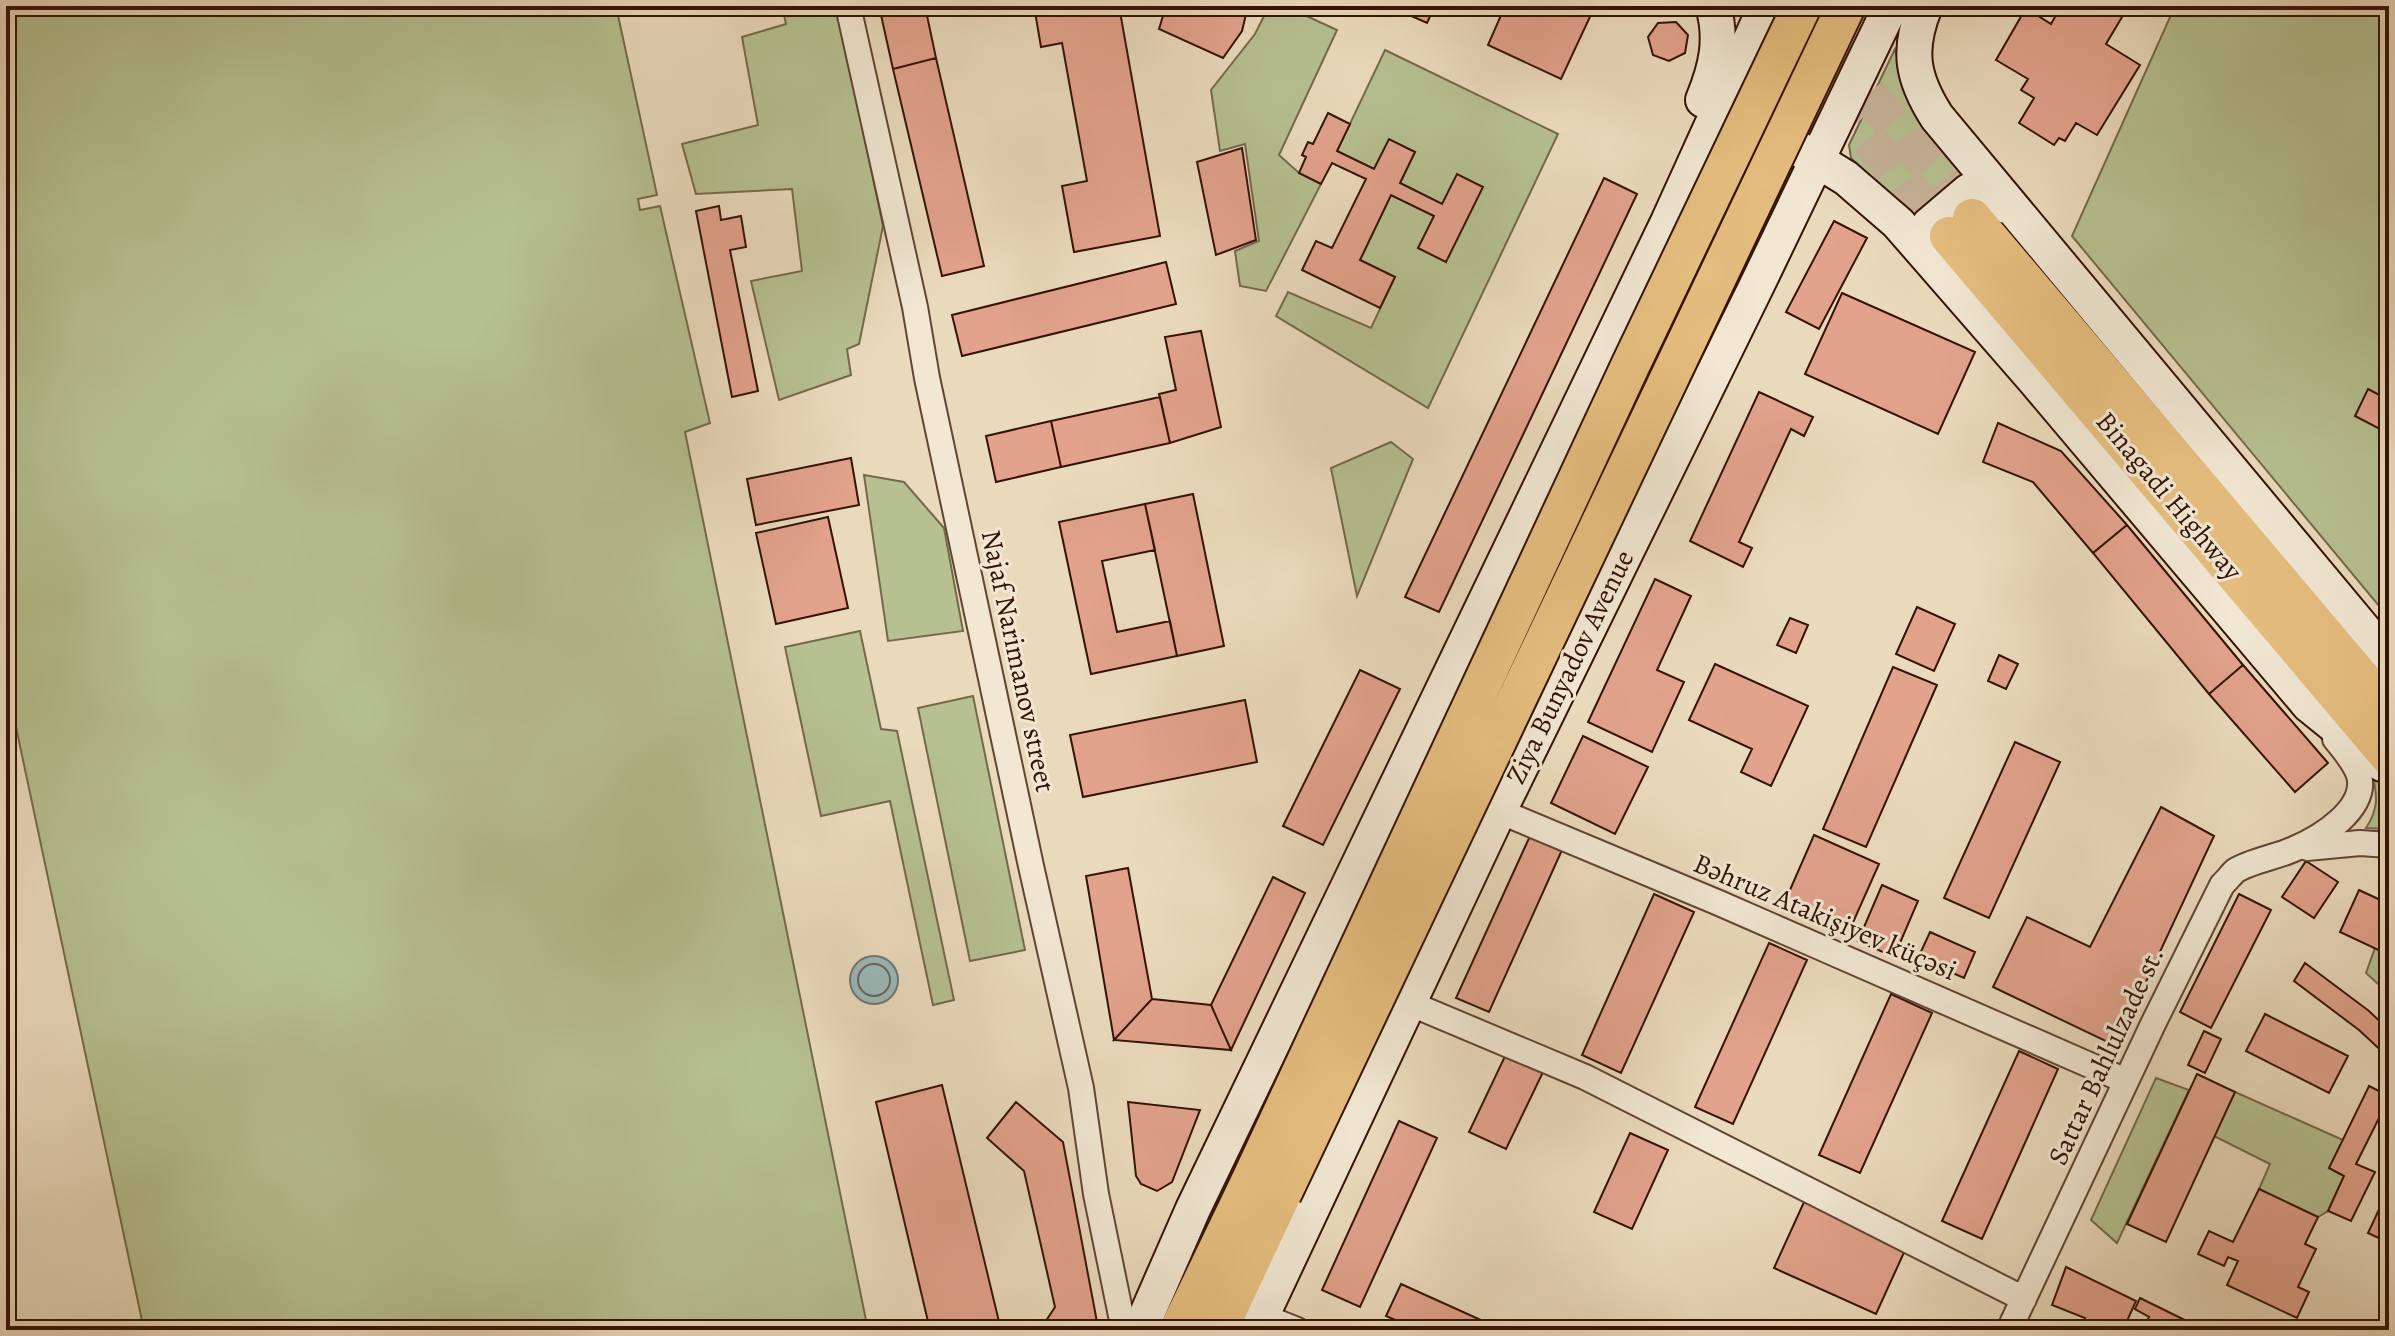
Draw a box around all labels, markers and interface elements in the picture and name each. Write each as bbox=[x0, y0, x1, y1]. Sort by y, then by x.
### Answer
street label: Binagadi Highway bbox=[2087, 404, 2251, 589]
street label: Najaf Narimanov street bbox=[972, 526, 1064, 796]
street label: Ziya Bunyadov Avenue bbox=[1497, 544, 1643, 790]
street label: Bəhruz Atakişiyev küçəsi bbox=[1687, 844, 1963, 990]
street label: Sattar Bahlulzade st. bbox=[2039, 941, 2173, 1171]

